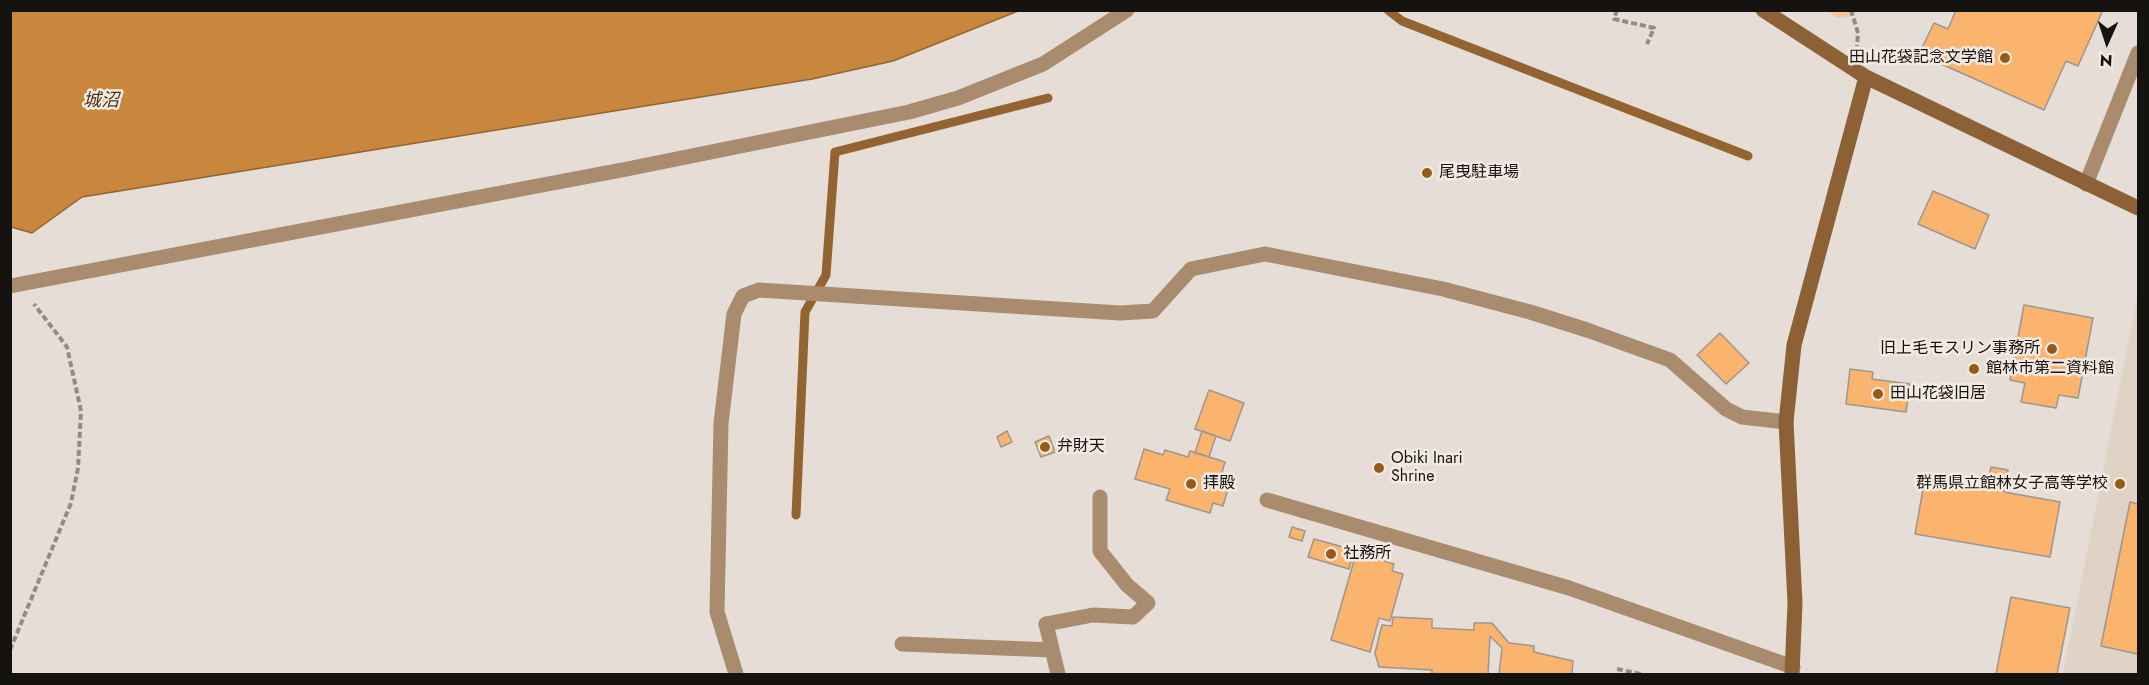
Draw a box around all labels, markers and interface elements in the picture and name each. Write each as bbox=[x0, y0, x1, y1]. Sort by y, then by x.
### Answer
north arrow bbox=[2077, 12, 2137, 72]
place label: 田山花袋記念文学館 bbox=[1849, 48, 1993, 68]
text: N bbox=[2099, 49, 2113, 72]
marker: 田山花袋記念文学館 bbox=[1998, 51, 2012, 65]
water label: 城沼 bbox=[83, 91, 119, 113]
place label: 尾曳駐車場 bbox=[1439, 163, 1519, 183]
marker: 尾曳駐車場 bbox=[1420, 166, 1434, 180]
place label: 旧上毛モスリン事務所 bbox=[1880, 339, 2040, 359]
marker: 旧上毛モスリン事務所 bbox=[2045, 342, 2059, 356]
place label: 館林市第二資料館 bbox=[1986, 359, 2114, 379]
marker: 館林市第二資料館 bbox=[1967, 362, 1981, 376]
place label: 田山花袋旧居 bbox=[1890, 384, 1986, 404]
marker: 田山花袋旧居 bbox=[1871, 387, 1885, 401]
place label: 弁財天 bbox=[1057, 437, 1105, 457]
marker: 弁財天 bbox=[1038, 440, 1052, 454]
place label: Obiki Inari Shrine bbox=[1391, 449, 1463, 487]
marker: Obiki Inari Shrine bbox=[1372, 461, 1386, 475]
place label: 拝殿 bbox=[1203, 474, 1235, 494]
place label: 群馬県立館林女子高等学校 bbox=[1916, 474, 2108, 494]
marker: 拝殿 bbox=[1184, 477, 1198, 491]
marker: 群馬県立館林女子高等学校 bbox=[2113, 477, 2127, 491]
place label: 社務所 bbox=[1343, 544, 1391, 564]
marker: 社務所 bbox=[1324, 547, 1338, 561]

